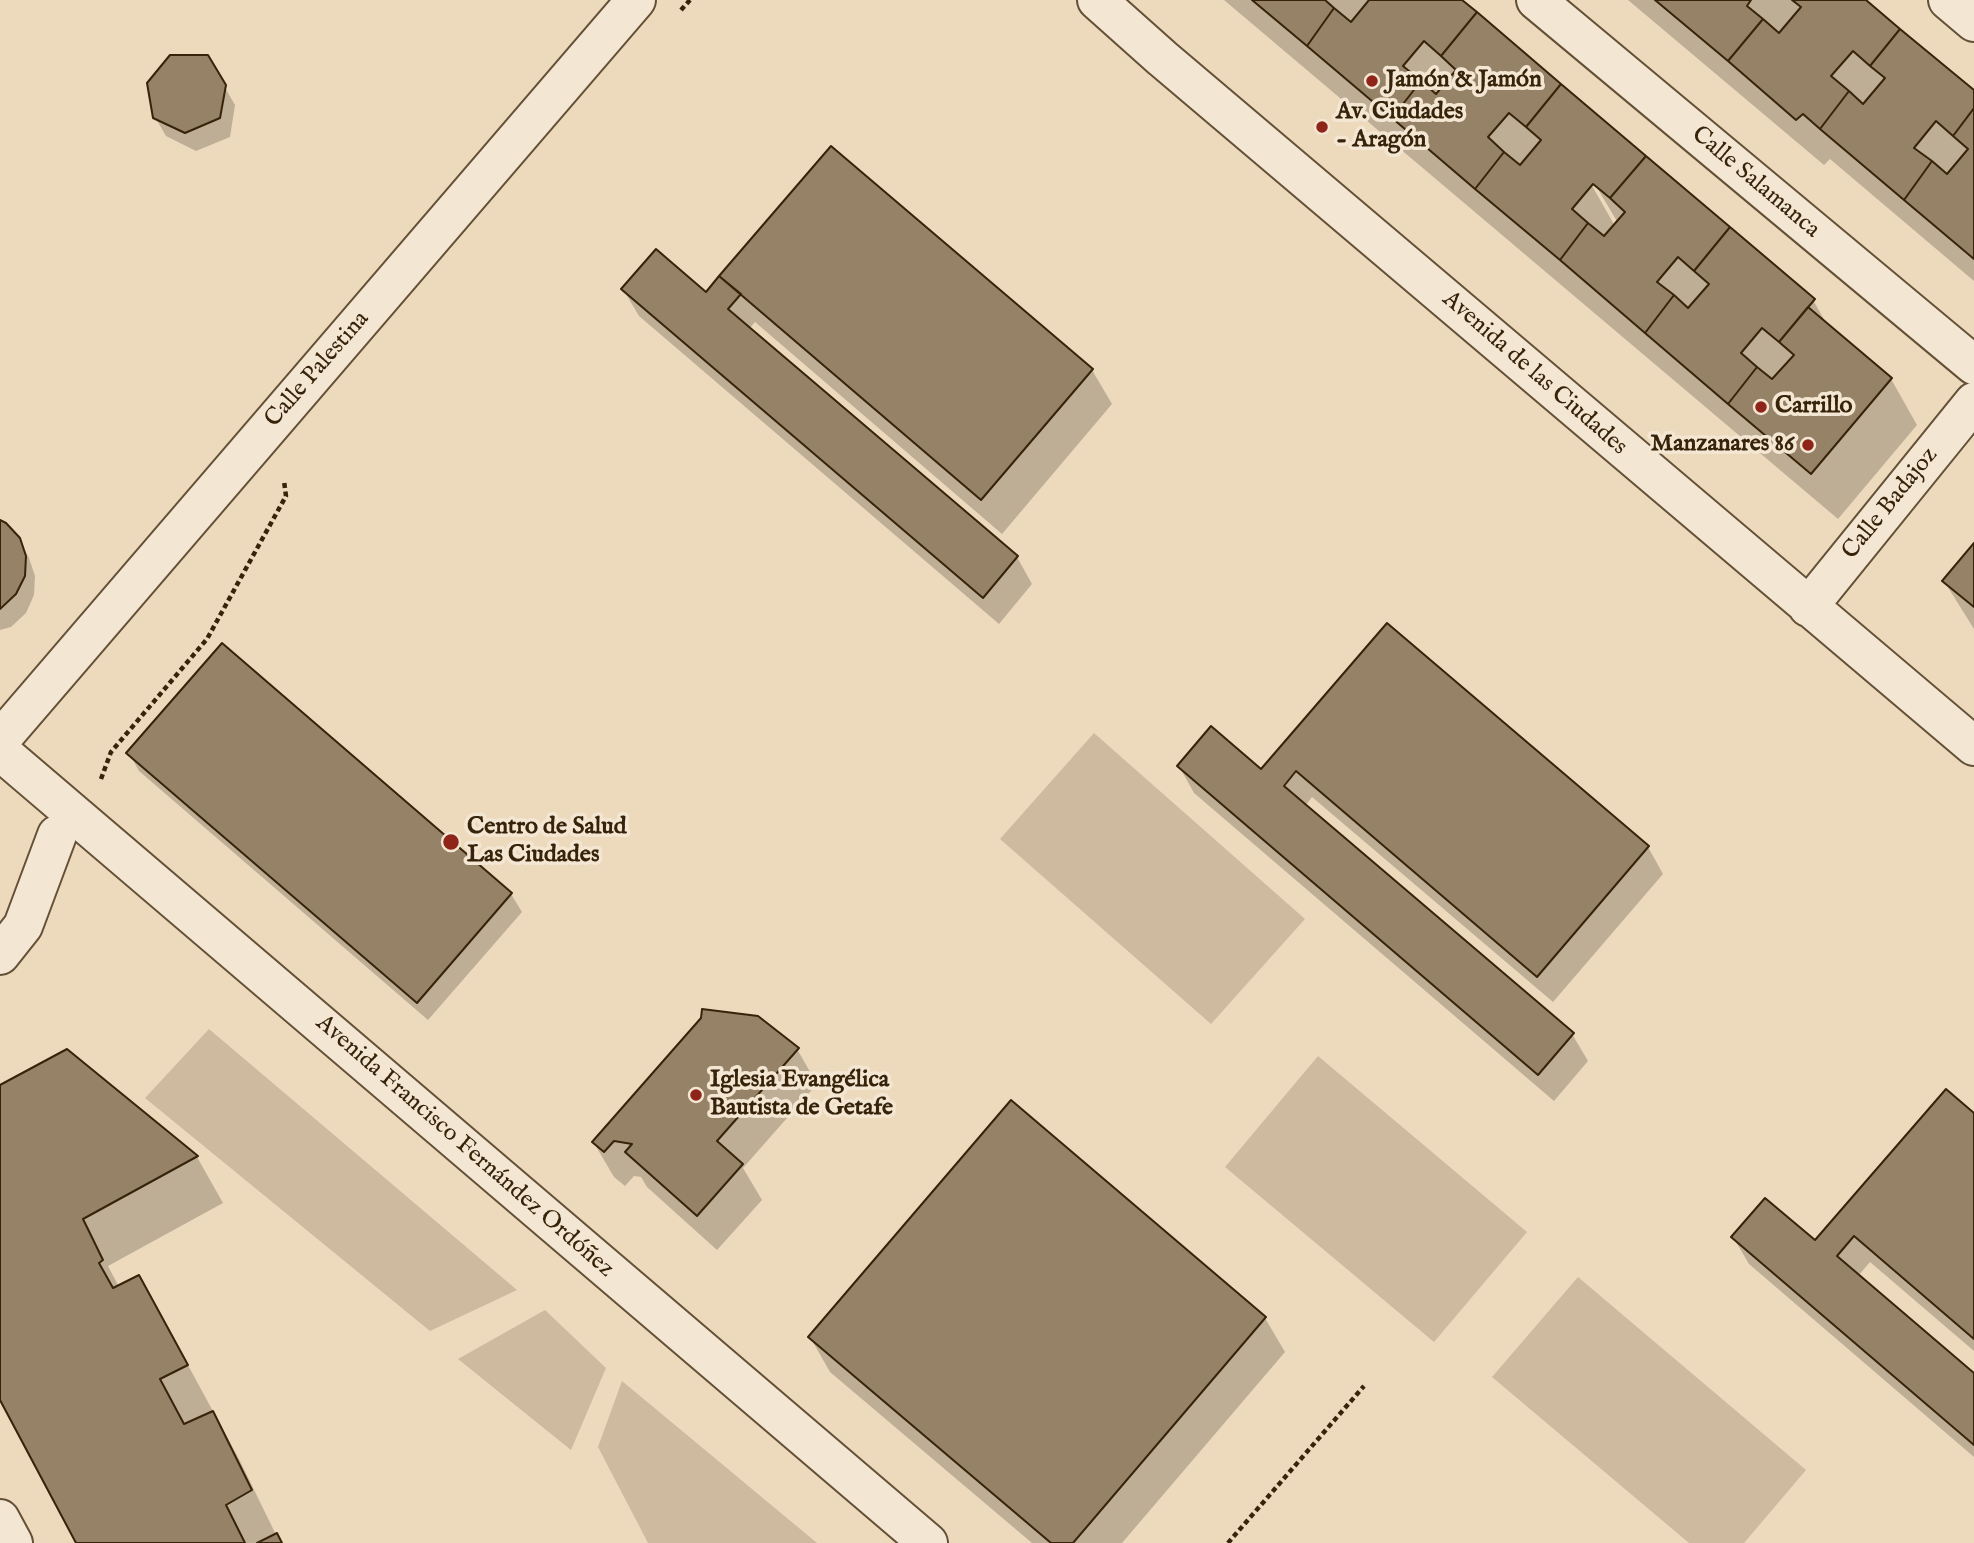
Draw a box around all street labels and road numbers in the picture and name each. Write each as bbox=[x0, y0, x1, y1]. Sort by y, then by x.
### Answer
street label: Calle Salamanca bbox=[1685, 121, 1825, 245]
street label: Avenida de las Ciudades bbox=[1436, 286, 1632, 462]
street label: Calle Palestina bbox=[260, 306, 376, 434]
street label: Calle Badajoz bbox=[1837, 442, 1945, 566]
street label: Avenida Francisco Fernández Ordóñez bbox=[309, 1010, 619, 1284]

